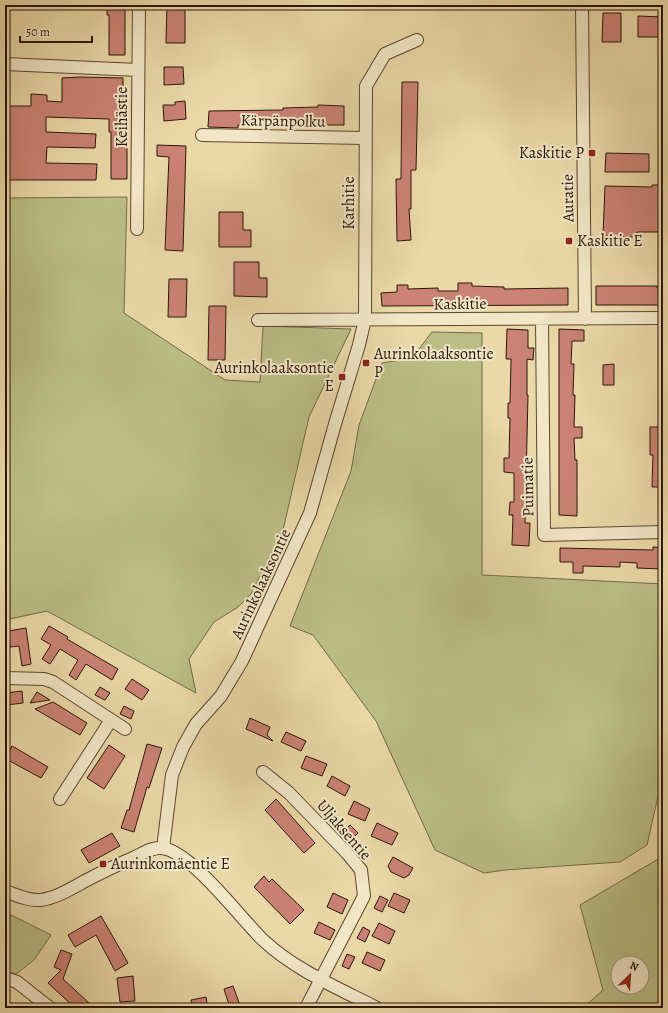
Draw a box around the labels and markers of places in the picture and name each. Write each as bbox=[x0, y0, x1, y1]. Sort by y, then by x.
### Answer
place label: Kaskitie P bbox=[519, 142, 584, 164]
marker: Kaskitie P bbox=[587, 148, 597, 158]
place label: Kaskitie E bbox=[577, 230, 643, 252]
marker: Kaskitie E bbox=[564, 236, 574, 246]
place label: Aurinkolaaksontie P bbox=[373, 343, 494, 383]
place label: Aurinkolaaksontie E bbox=[213, 357, 334, 397]
marker: Aurinkolaaksontie P bbox=[361, 358, 371, 368]
marker: Aurinkolaaksontie E bbox=[337, 372, 347, 382]
place label: Aurinkomäentie E bbox=[110, 853, 230, 875]
marker: Aurinkomäentie E bbox=[98, 859, 108, 869]

